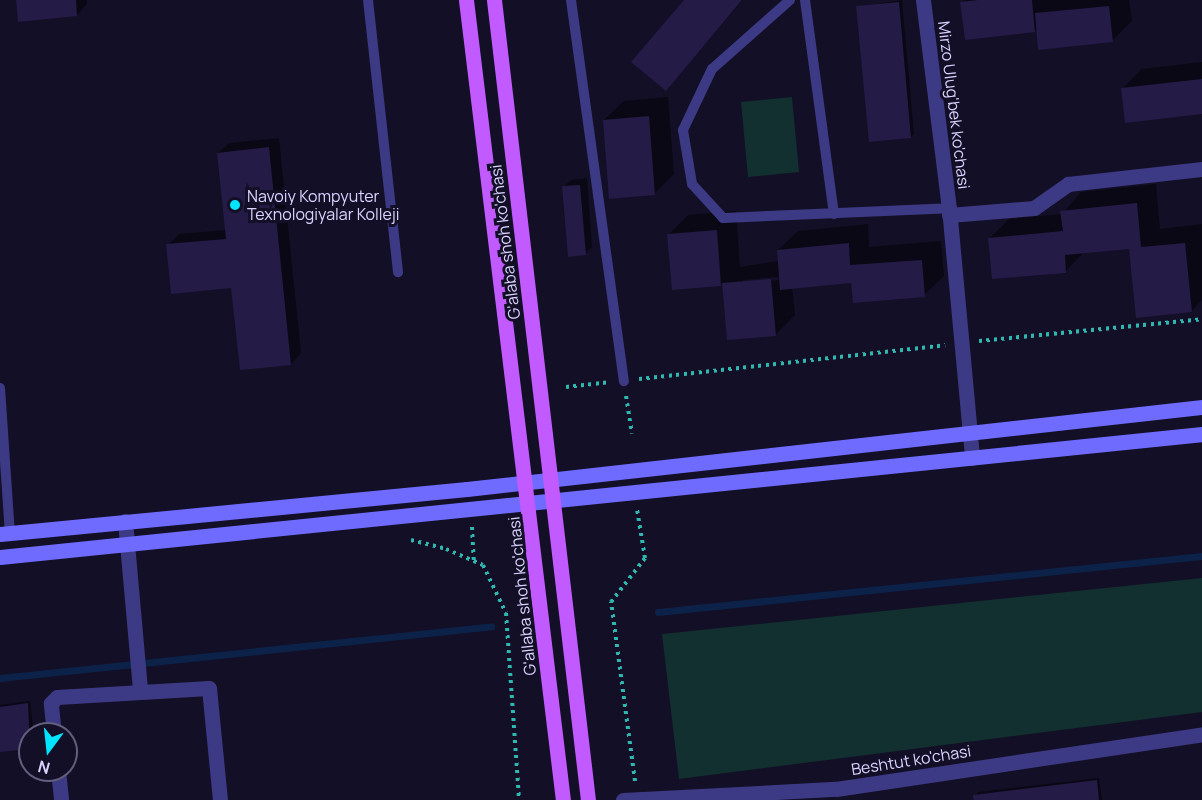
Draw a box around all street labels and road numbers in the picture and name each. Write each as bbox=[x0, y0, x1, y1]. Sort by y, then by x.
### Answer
street label: Mirzo Ulug'bek ko'chasi bbox=[934, 20, 974, 190]
street label: G'alaba shoh ko'chasi bbox=[486, 164, 524, 320]
street label: G'allaba shoh ko'chasi bbox=[504, 516, 540, 676]
street label: Beshtut ko'chasi bbox=[850, 741, 972, 779]

